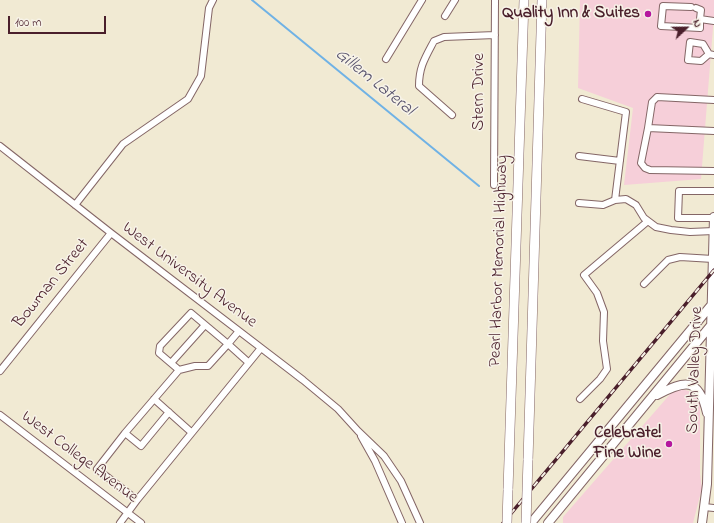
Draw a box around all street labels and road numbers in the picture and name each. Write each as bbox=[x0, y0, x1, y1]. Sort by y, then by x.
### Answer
street label: Stern Drive bbox=[470, 53, 490, 131]
street label: Pearl Harbor Memorial Highway bbox=[486, 155, 514, 367]
street label: West University Avenue bbox=[118, 219, 260, 333]
street label: Bowman Street bbox=[10, 235, 94, 333]
street label: South Valley Drive bbox=[684, 306, 708, 434]
street label: West College Avenue bbox=[17, 408, 141, 508]

